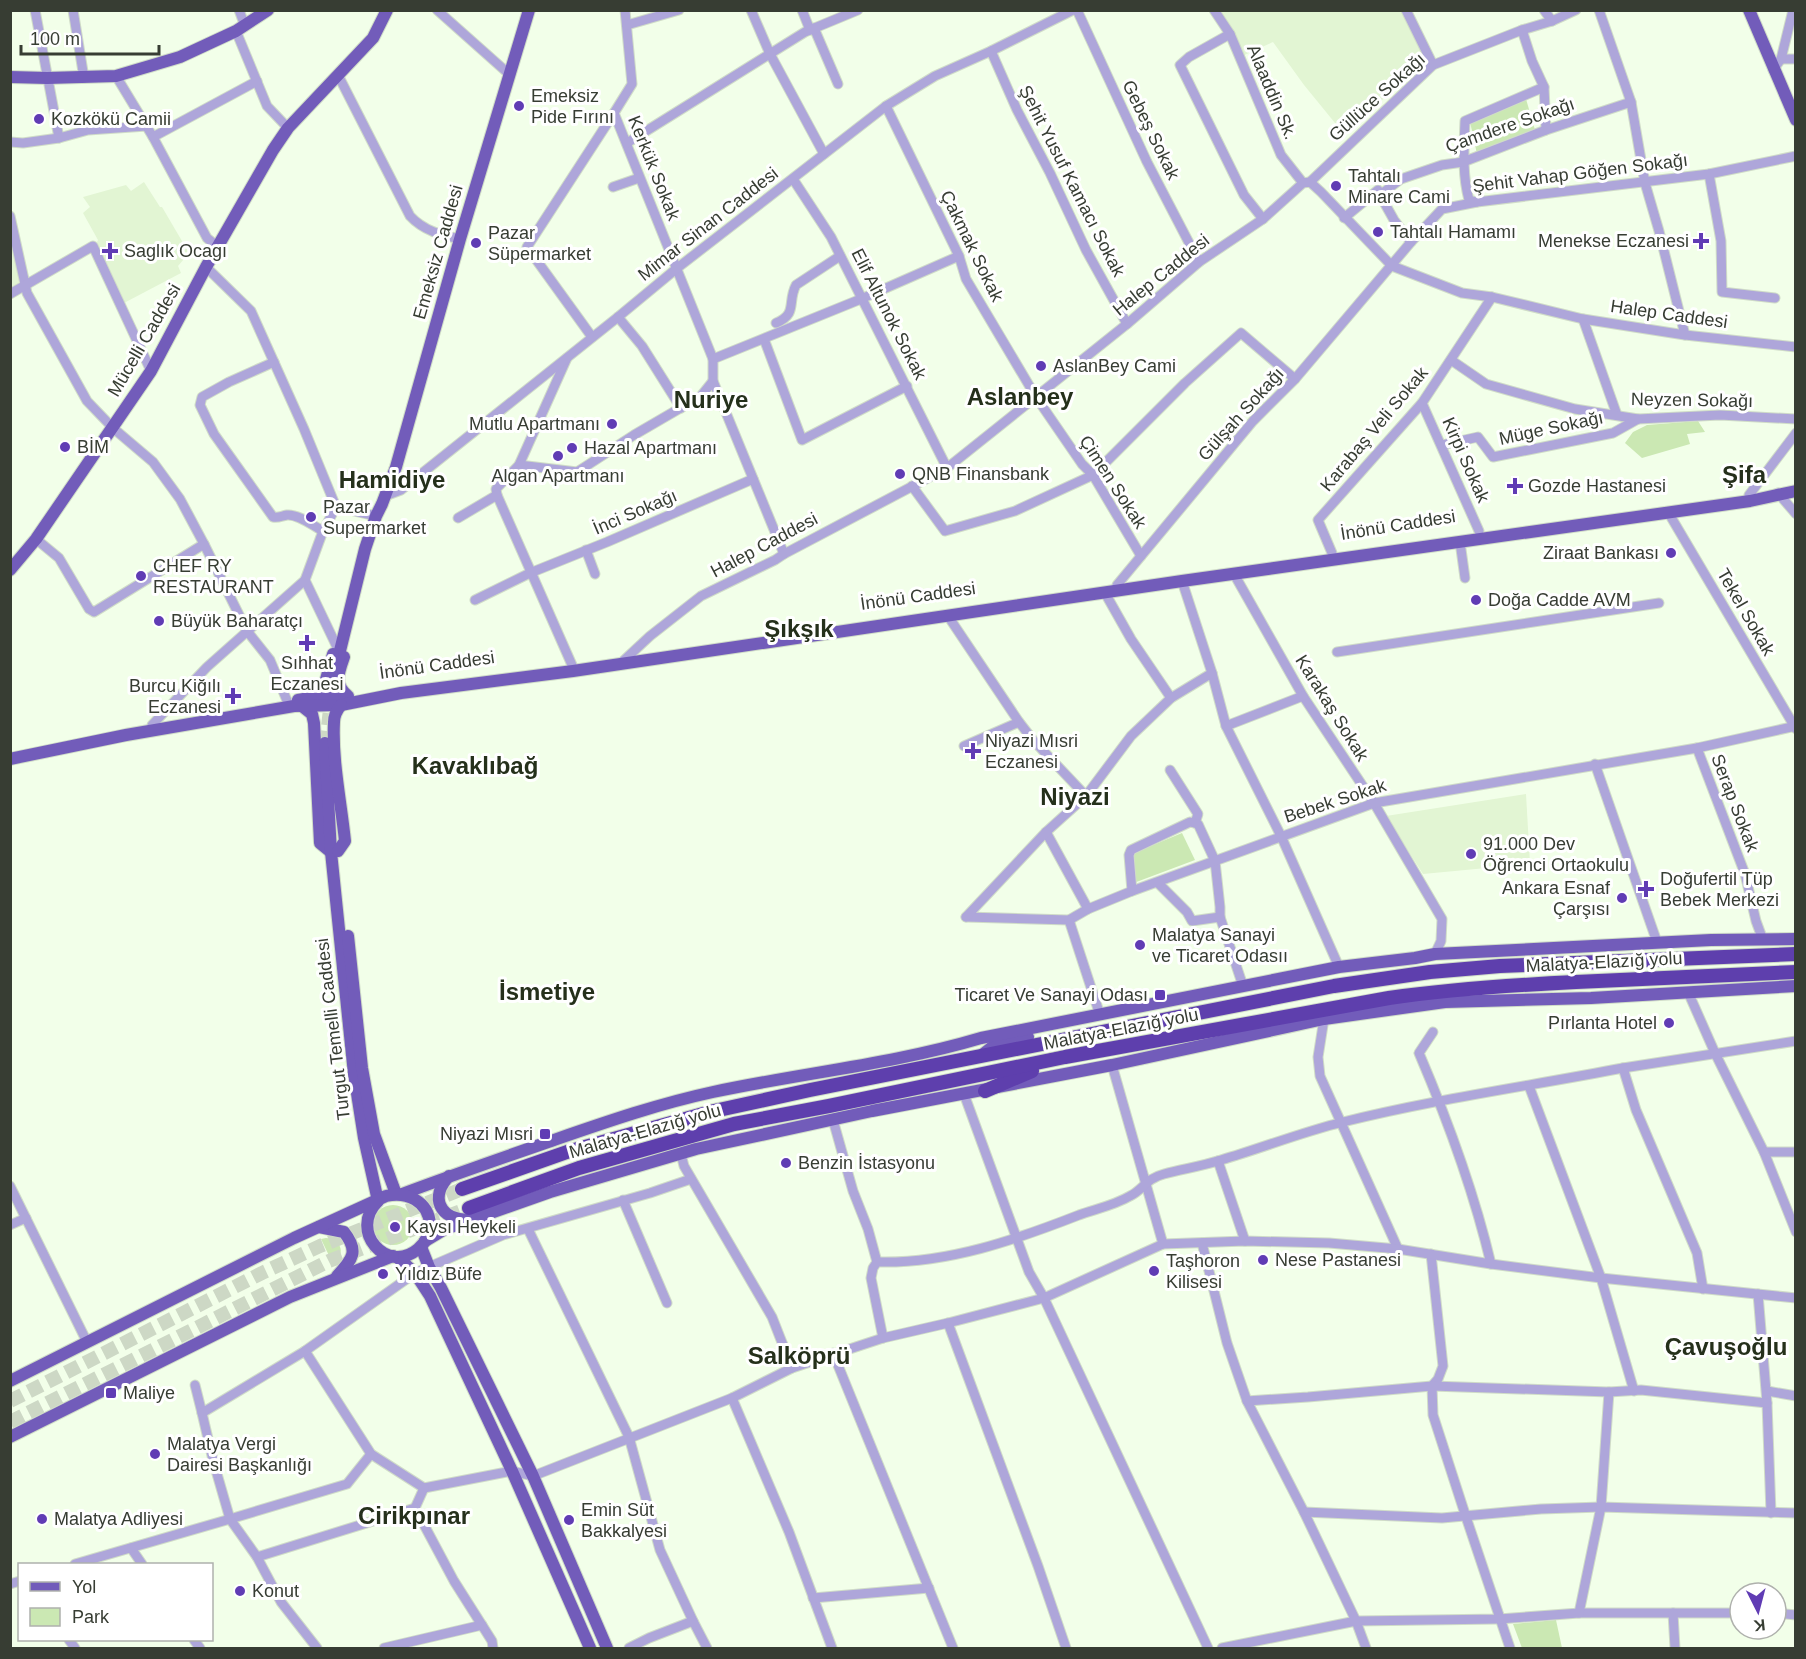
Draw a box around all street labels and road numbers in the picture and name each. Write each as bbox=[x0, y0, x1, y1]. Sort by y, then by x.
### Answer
street label: Alaaddin Sk. bbox=[1243, 42, 1301, 142]
street label: Güllüce Sokağı bbox=[1325, 49, 1429, 145]
street label: Gebeş Sokak bbox=[1118, 77, 1184, 184]
street label: Şehit Yusuf Kamacı Sokak bbox=[1015, 82, 1129, 281]
street label: Çamdere Sokağı bbox=[1443, 94, 1577, 156]
street label: Kerkük Sokak bbox=[624, 113, 684, 224]
street label: Şehit Vahap Göğen Sokağı bbox=[1471, 150, 1689, 196]
street label: Mimar Sinan Caddesi bbox=[634, 163, 782, 285]
street label: Emeksiz Caddesi bbox=[409, 182, 467, 322]
street label: Çakmak Sokak bbox=[936, 187, 1008, 306]
street label: Halep Caddesi bbox=[1109, 230, 1213, 320]
street label: Elif Altunok Sokak bbox=[847, 245, 931, 384]
street label: Mücelli Caddesi bbox=[104, 280, 184, 400]
street label: Halep Caddesi bbox=[1609, 296, 1729, 332]
street label: Karabaş Veli Sokak bbox=[1316, 362, 1432, 495]
street label: Gülşah Sokağı bbox=[1194, 363, 1288, 465]
street label: Neyzen Sokağı bbox=[1631, 389, 1753, 411]
street label: Müge Sokağı bbox=[1497, 407, 1605, 449]
street label: Kirpi Sokak bbox=[1438, 414, 1494, 507]
street label: Çimen Sokak bbox=[1075, 432, 1151, 533]
street label: İnci Sokağı bbox=[590, 485, 680, 539]
street label: İnönü Caddesi bbox=[1339, 506, 1457, 544]
street label: Halep Caddesi bbox=[707, 508, 821, 582]
street label: Tekel Sokak bbox=[1713, 565, 1779, 660]
street label: İnönü Caddesi bbox=[859, 578, 977, 614]
street label: İnönü Caddesi bbox=[378, 647, 496, 683]
street label: Karakaş Sokak bbox=[1291, 651, 1373, 765]
street label: Serap Sokak bbox=[1707, 751, 1763, 856]
street label: Bebek Sokak bbox=[1281, 775, 1389, 827]
street label: Turgut Temelli Caddesi bbox=[312, 937, 354, 1121]
street label: Malatya-Elazığ yolu bbox=[1525, 948, 1683, 976]
street label: Malatya-Elazığ yolu bbox=[1042, 1004, 1200, 1054]
street label: Malatya-Elazığ yolu bbox=[567, 1100, 723, 1162]

